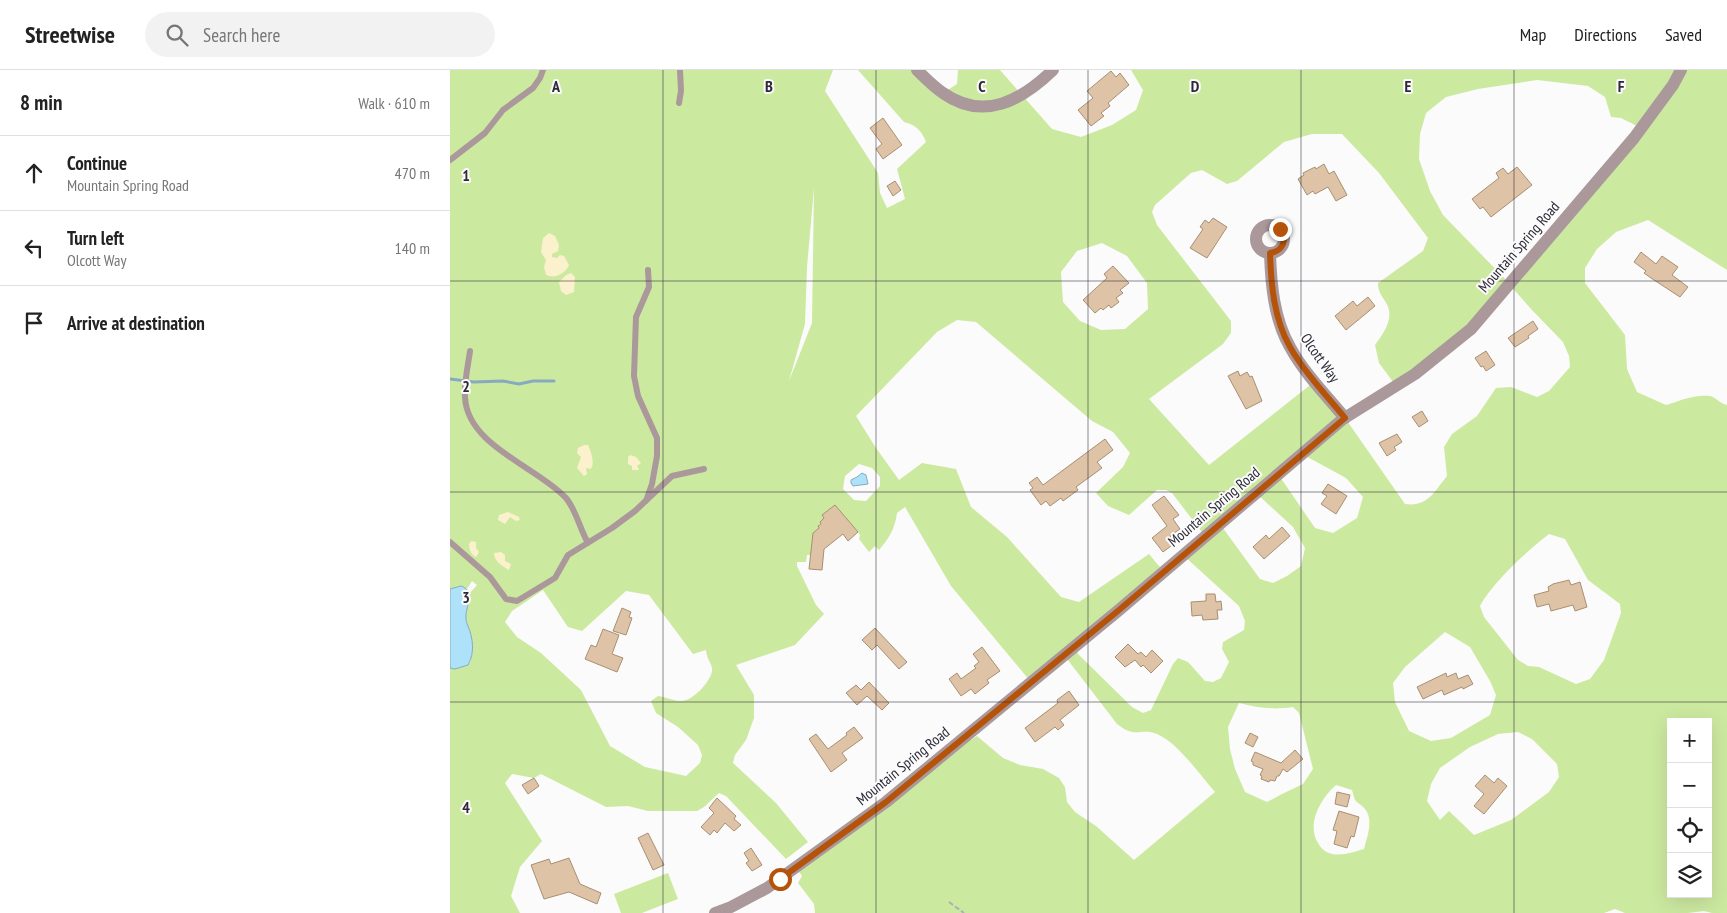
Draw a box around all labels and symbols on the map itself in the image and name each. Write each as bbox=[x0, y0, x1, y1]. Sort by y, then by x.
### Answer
text: A bbox=[551, 76, 561, 96]
text: B bbox=[765, 76, 773, 96]
text: C bbox=[978, 76, 986, 96]
text: D bbox=[1191, 76, 1200, 96]
text: E bbox=[1405, 76, 1412, 96]
text: F bbox=[1618, 76, 1625, 96]
text: 1 bbox=[462, 165, 470, 185]
street label: Mountain Spring Road bbox=[1474, 197, 1563, 296]
route end bbox=[1269, 218, 1292, 241]
street label: Olcott Way bbox=[1297, 329, 1344, 386]
text: 2 bbox=[462, 376, 470, 396]
street label: Mountain Spring Road bbox=[1164, 463, 1264, 551]
text: 3 bbox=[462, 587, 470, 607]
street label: Mountain Spring Road bbox=[852, 722, 953, 809]
text: 4 bbox=[462, 797, 470, 817]
route start bbox=[769, 868, 792, 891]

